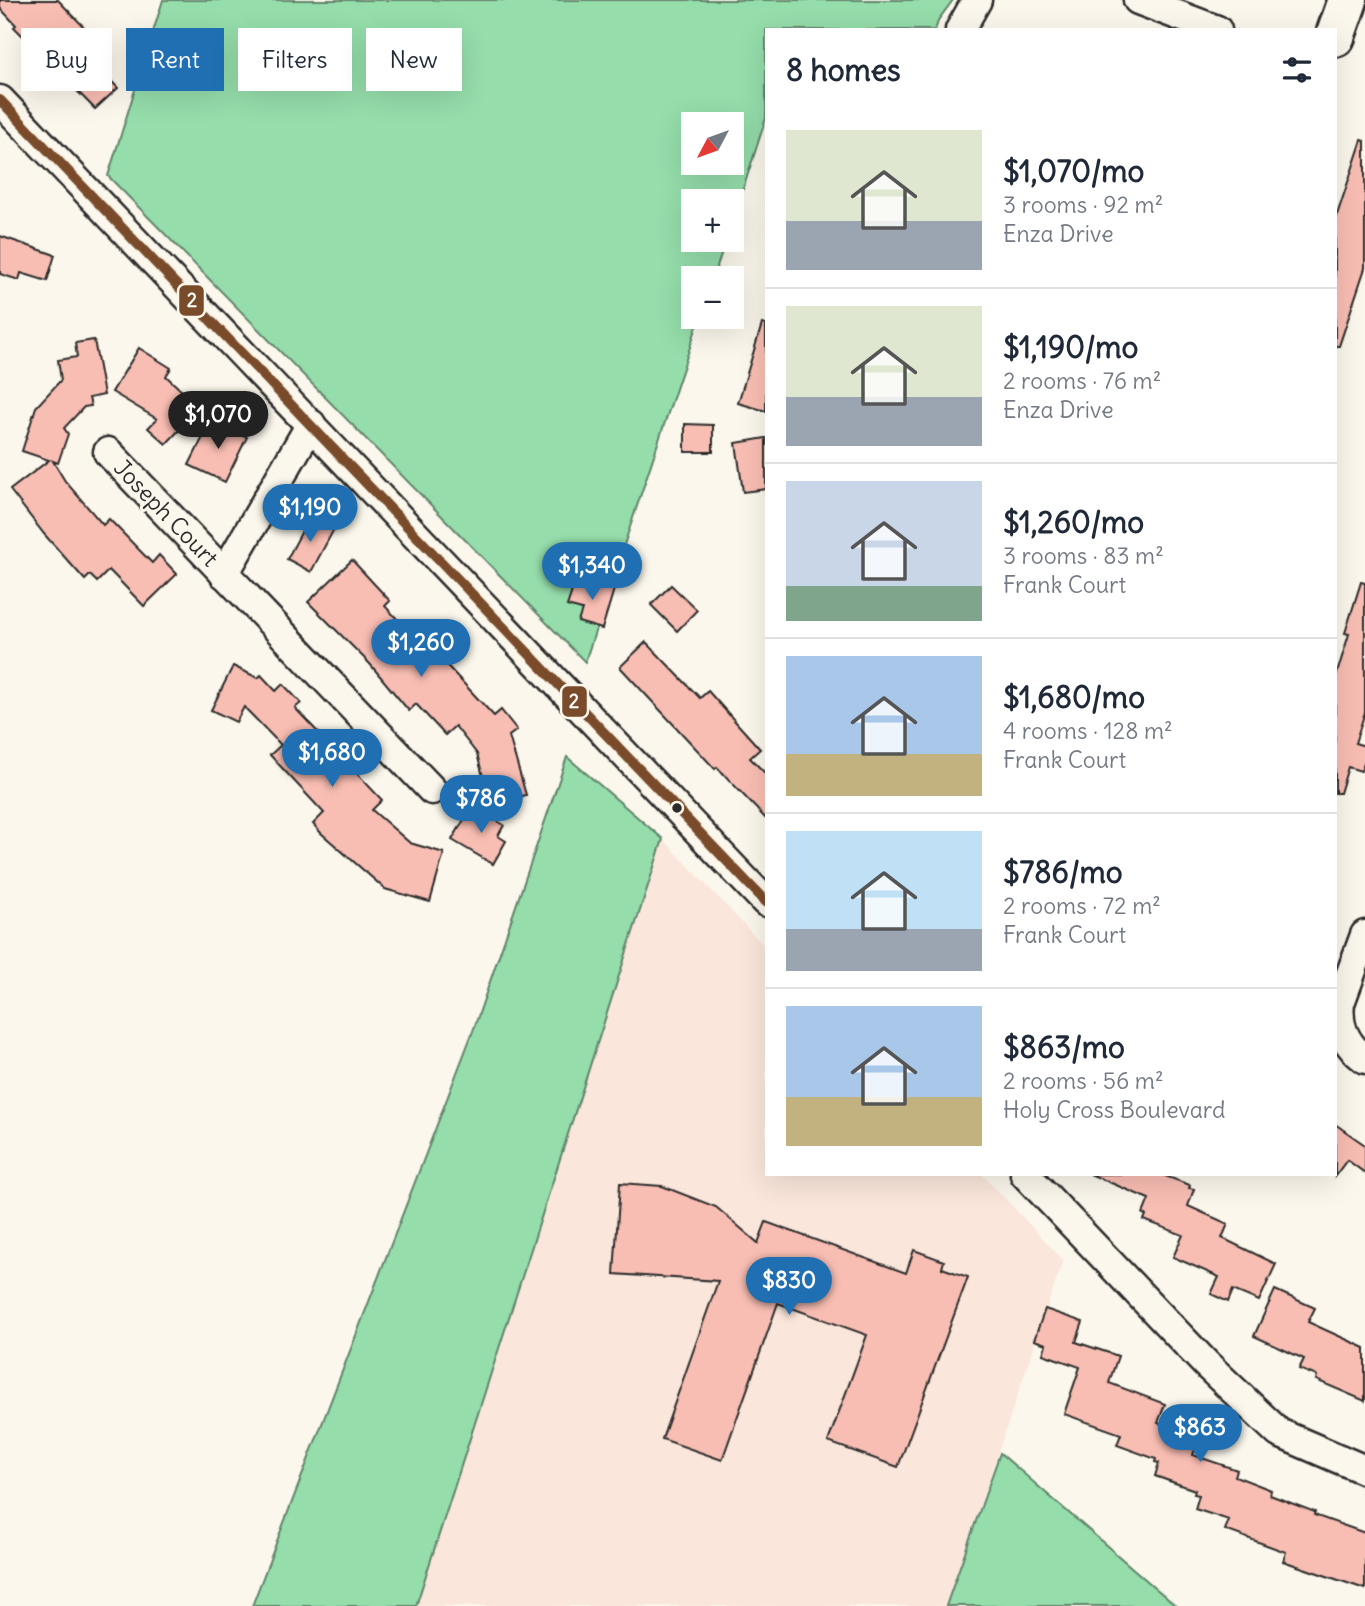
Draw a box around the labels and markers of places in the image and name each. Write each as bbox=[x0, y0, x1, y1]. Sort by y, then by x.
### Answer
pin: $1,070 bbox=[161, 392, 275, 451]
pin: $1,190 bbox=[253, 484, 367, 544]
pin: $1,340 bbox=[535, 542, 649, 602]
pin: $1,260 bbox=[364, 620, 478, 679]
pin: $1,680 bbox=[275, 730, 389, 789]
pin: $786 bbox=[440, 776, 522, 835]
unlabelled marker bbox=[670, 801, 684, 815]
pin: $830 bbox=[748, 1258, 830, 1317]
pin: $863 bbox=[1159, 1404, 1241, 1464]

